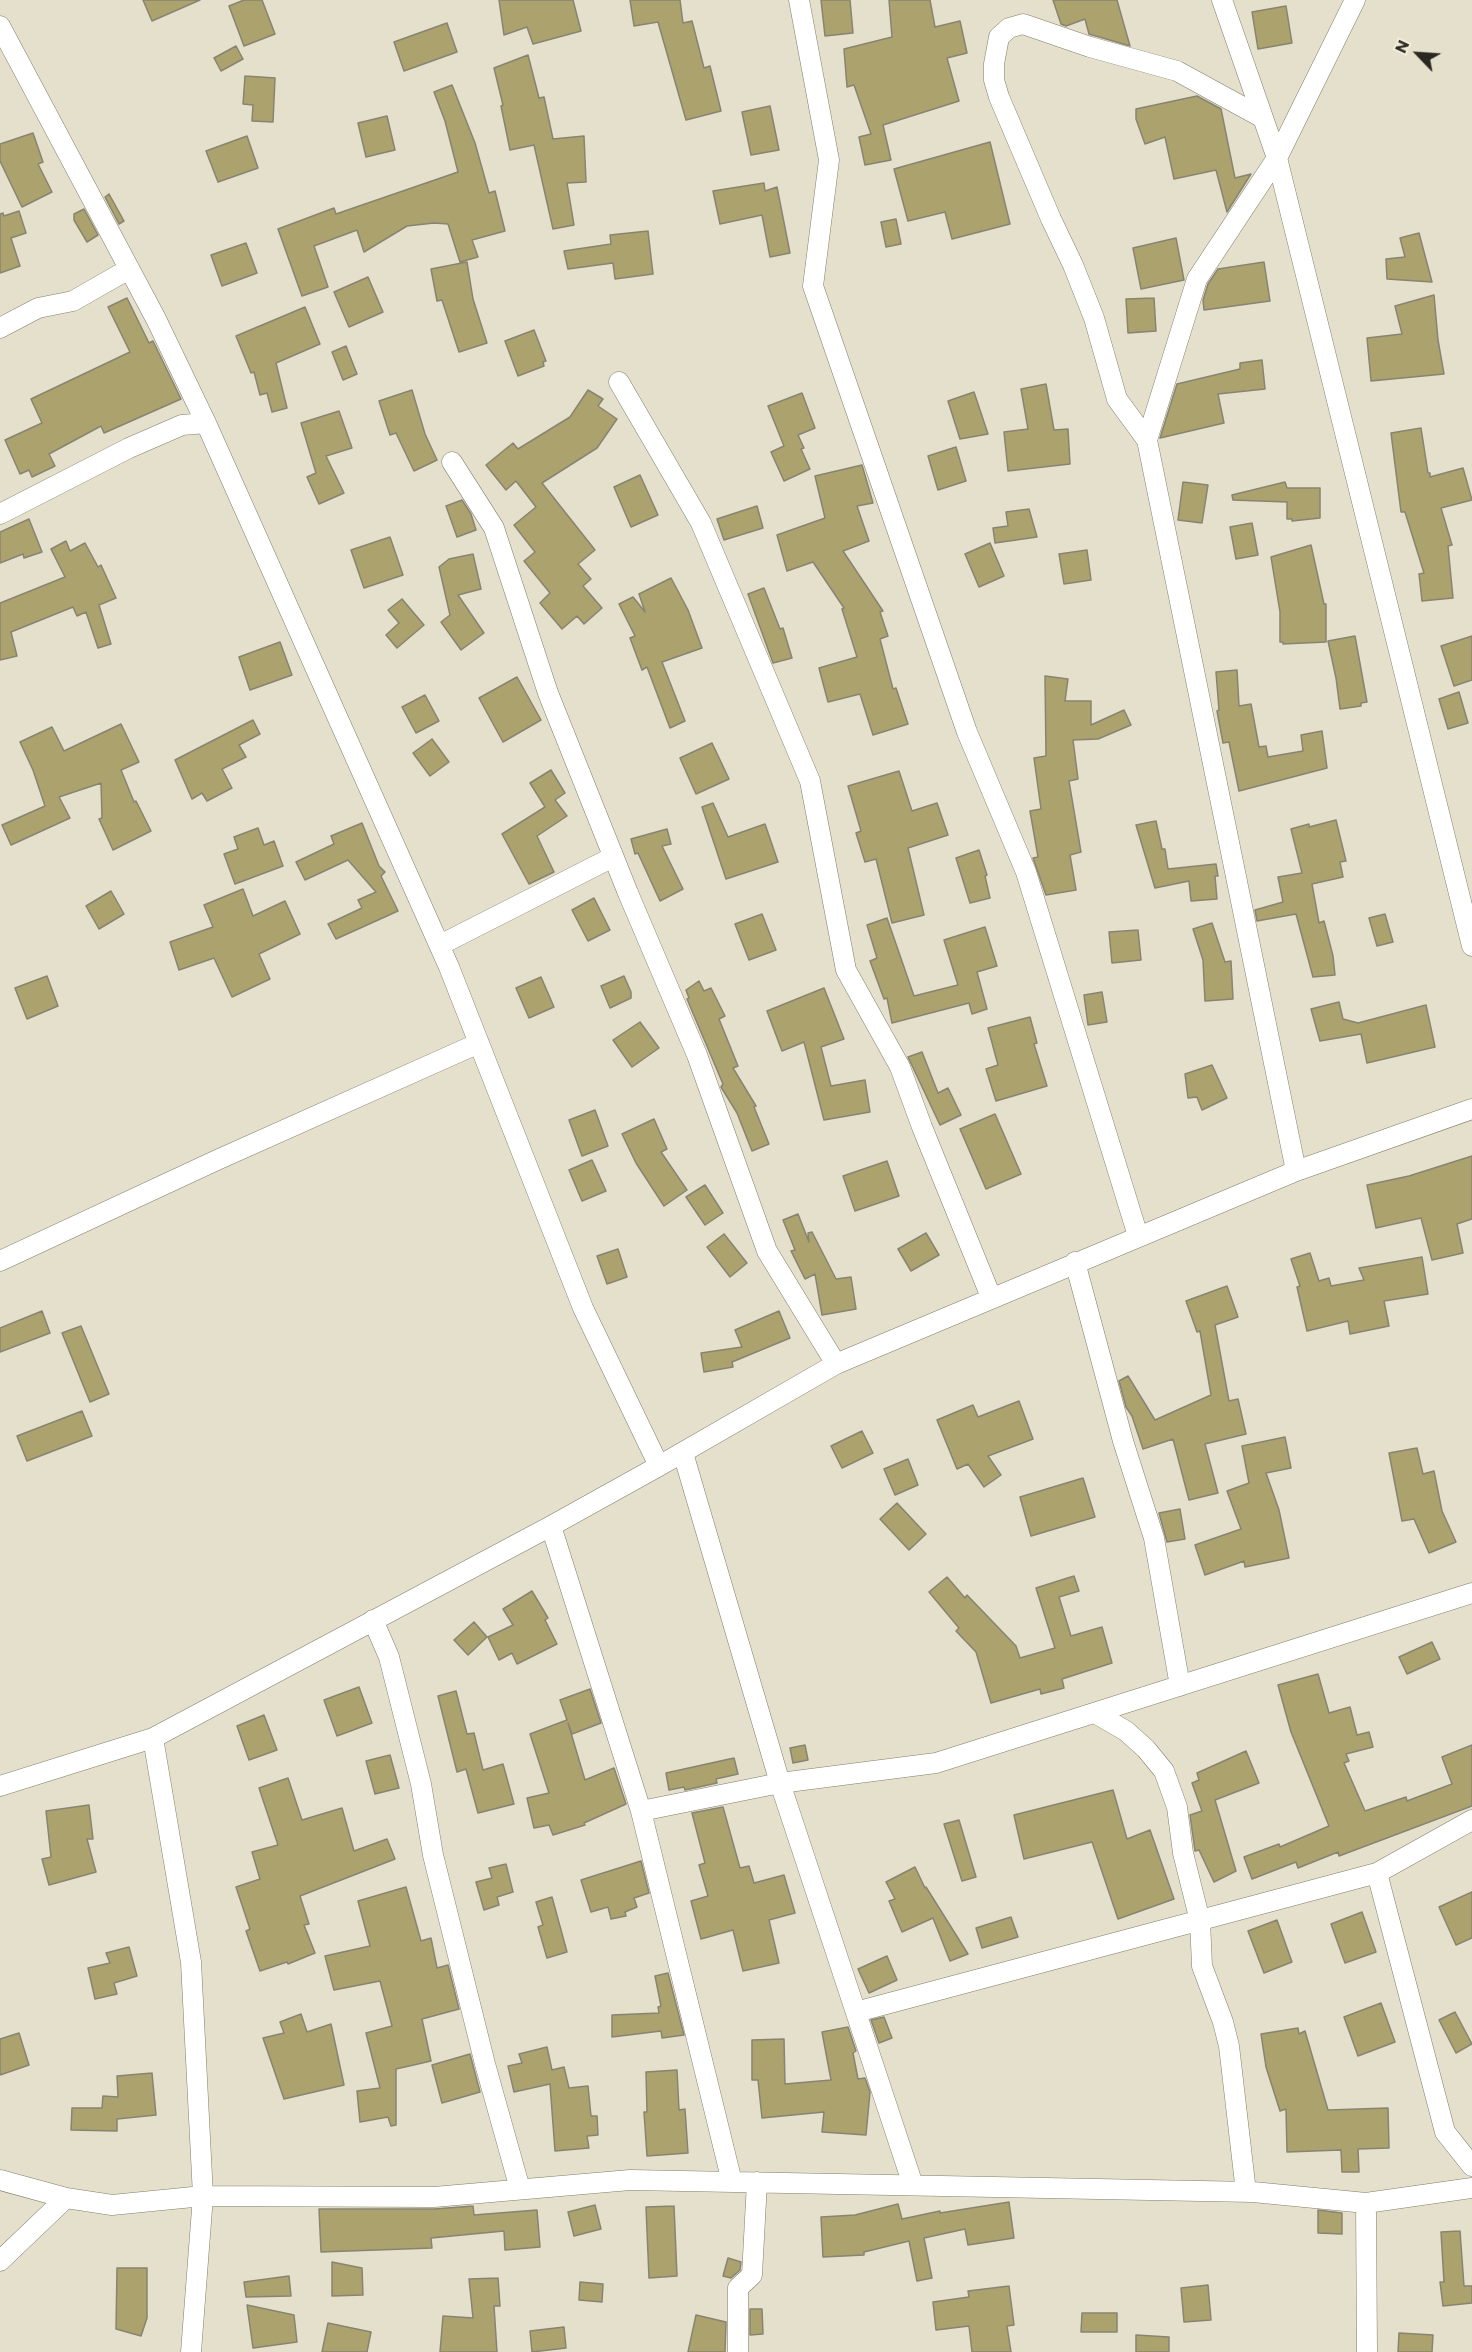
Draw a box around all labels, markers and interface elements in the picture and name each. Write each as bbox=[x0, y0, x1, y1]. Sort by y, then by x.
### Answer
north arrow bbox=[1388, 24, 1448, 84]
text: N bbox=[1390, 37, 1412, 56]

